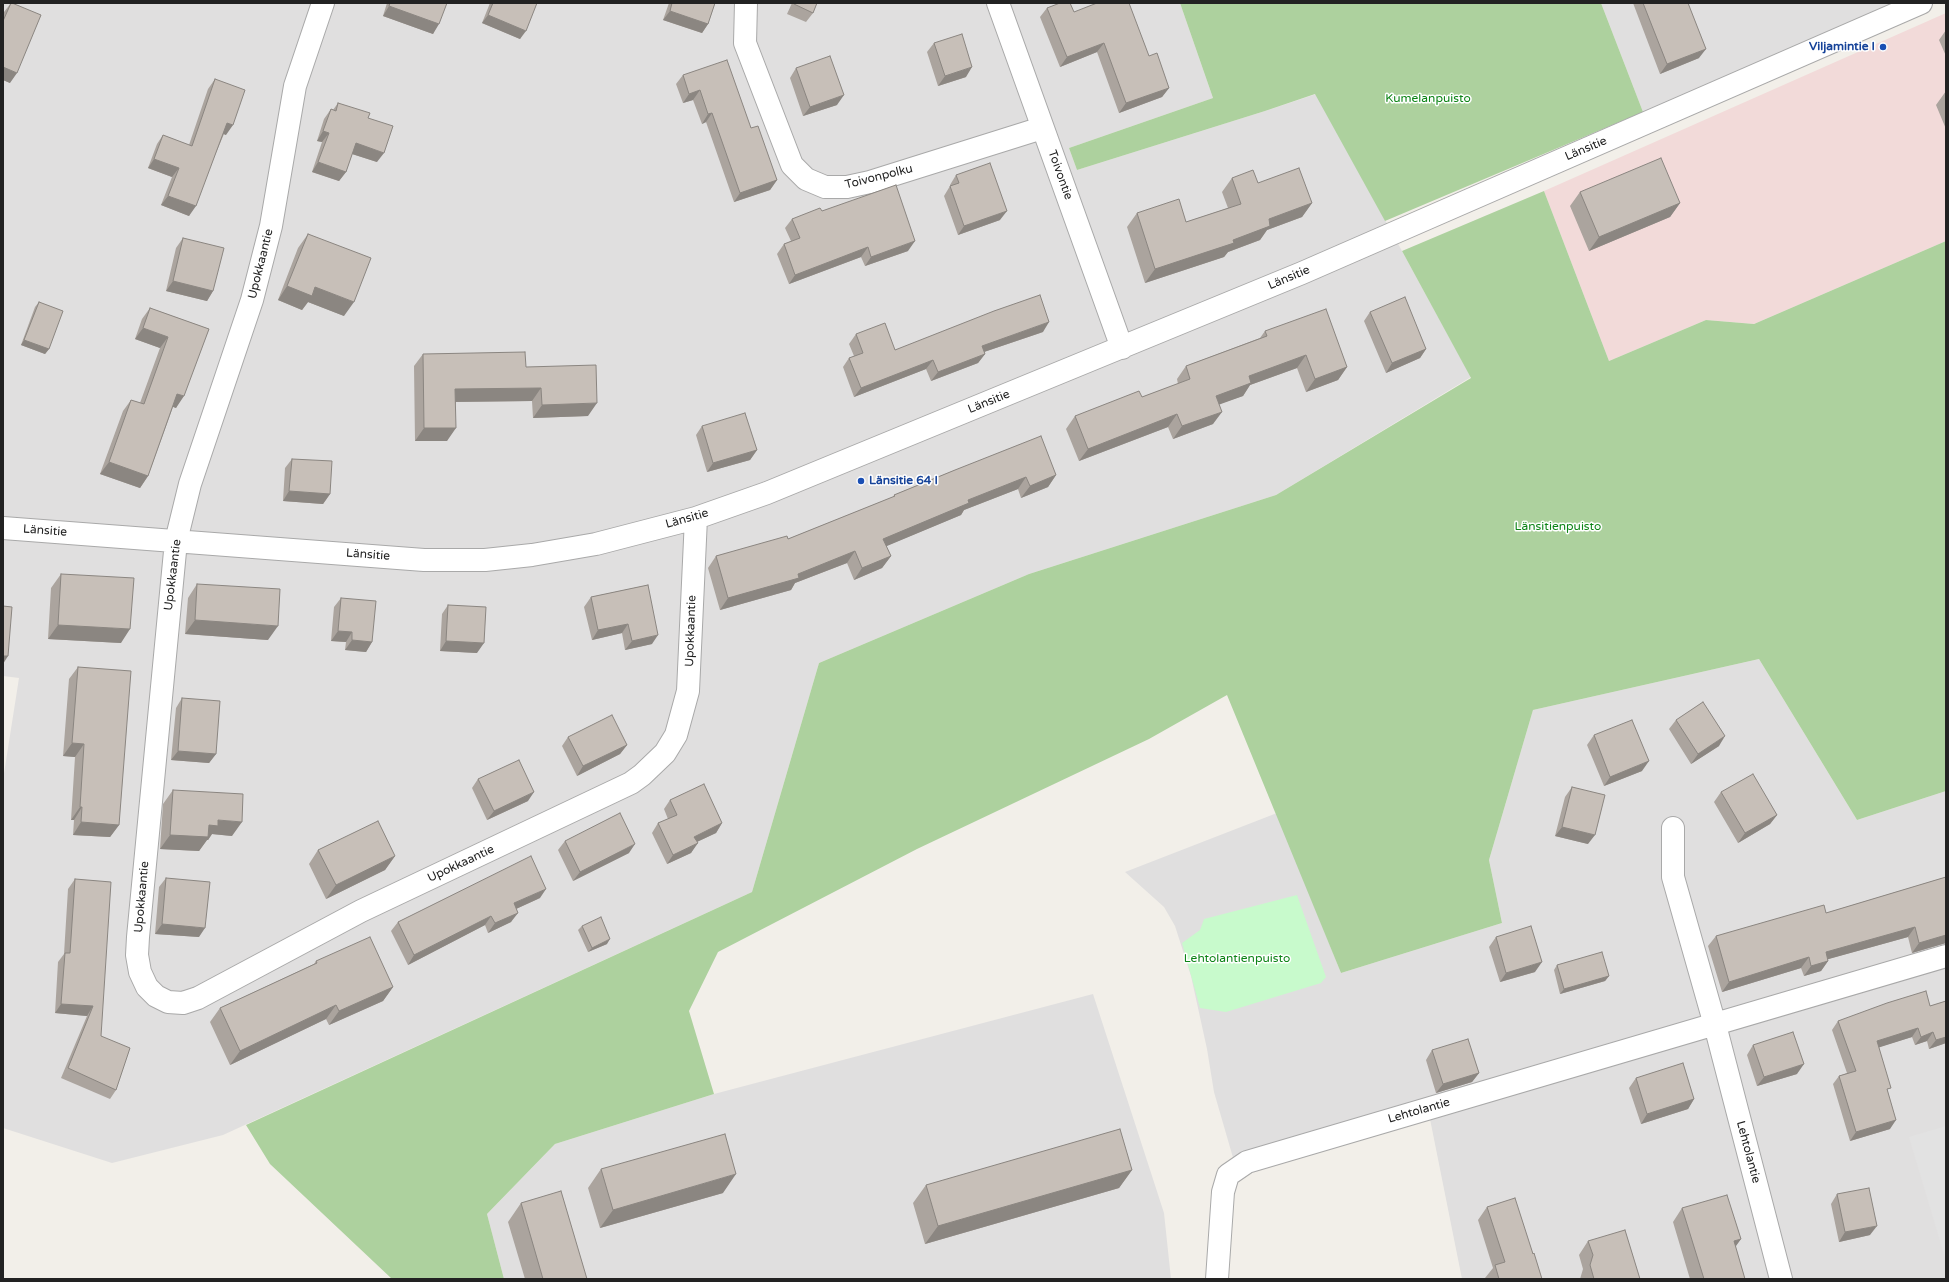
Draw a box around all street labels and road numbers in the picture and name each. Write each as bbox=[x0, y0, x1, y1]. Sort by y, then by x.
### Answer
street label: Länsitie bbox=[1563, 134, 1609, 164]
street label: Toivontie bbox=[1044, 148, 1076, 202]
street label: Toivonpolku bbox=[844, 162, 914, 192]
street label: Upokkaantie bbox=[245, 227, 277, 301]
street label: Länsitie bbox=[1266, 263, 1312, 293]
street label: Länsitie bbox=[966, 387, 1012, 417]
street label: Länsitie bbox=[664, 506, 710, 532]
street label: Länsitie bbox=[23, 522, 67, 540]
street label: Upokkaantie bbox=[161, 539, 185, 611]
street label: Länsitie bbox=[346, 546, 390, 564]
street label: Upokkaantie bbox=[683, 595, 699, 667]
street label: Upokkaantie bbox=[425, 842, 497, 886]
street label: Upokkaantie bbox=[132, 861, 152, 933]
street label: Lehtolantie bbox=[1386, 1095, 1452, 1127]
street label: Lehtolantie bbox=[1733, 1119, 1763, 1185]

